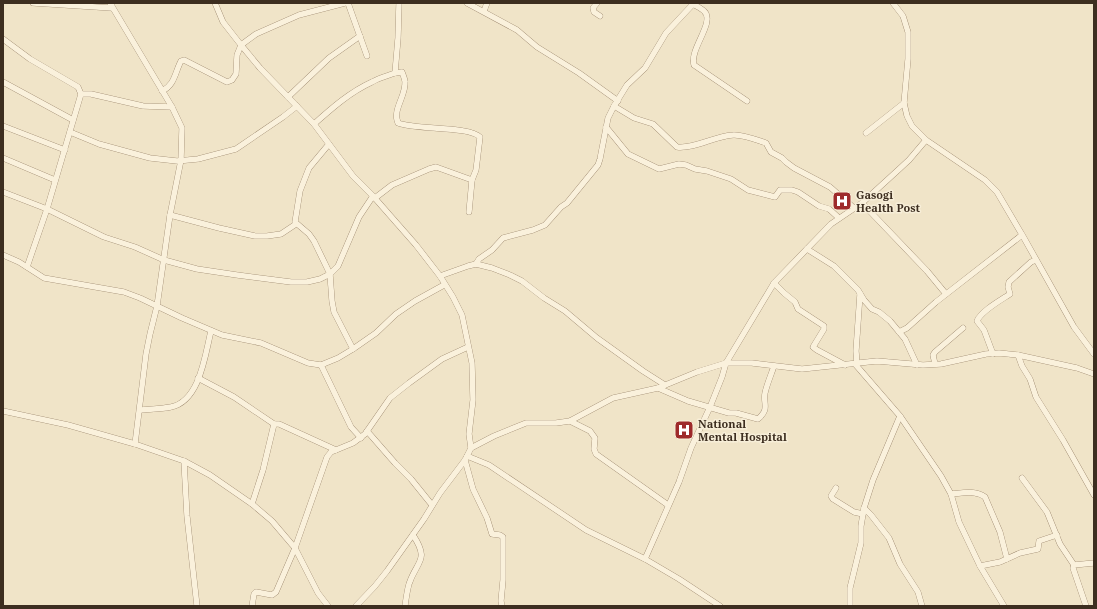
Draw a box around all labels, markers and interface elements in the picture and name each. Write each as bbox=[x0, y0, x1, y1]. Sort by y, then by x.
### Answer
place label: Gasogi Health Post bbox=[856, 187, 920, 215]
hospital icon: Gasogi Health Post bbox=[831, 190, 853, 212]
place label: National Mental Hospital bbox=[698, 416, 787, 444]
hospital icon: National Mental Hospital bbox=[673, 419, 695, 441]

